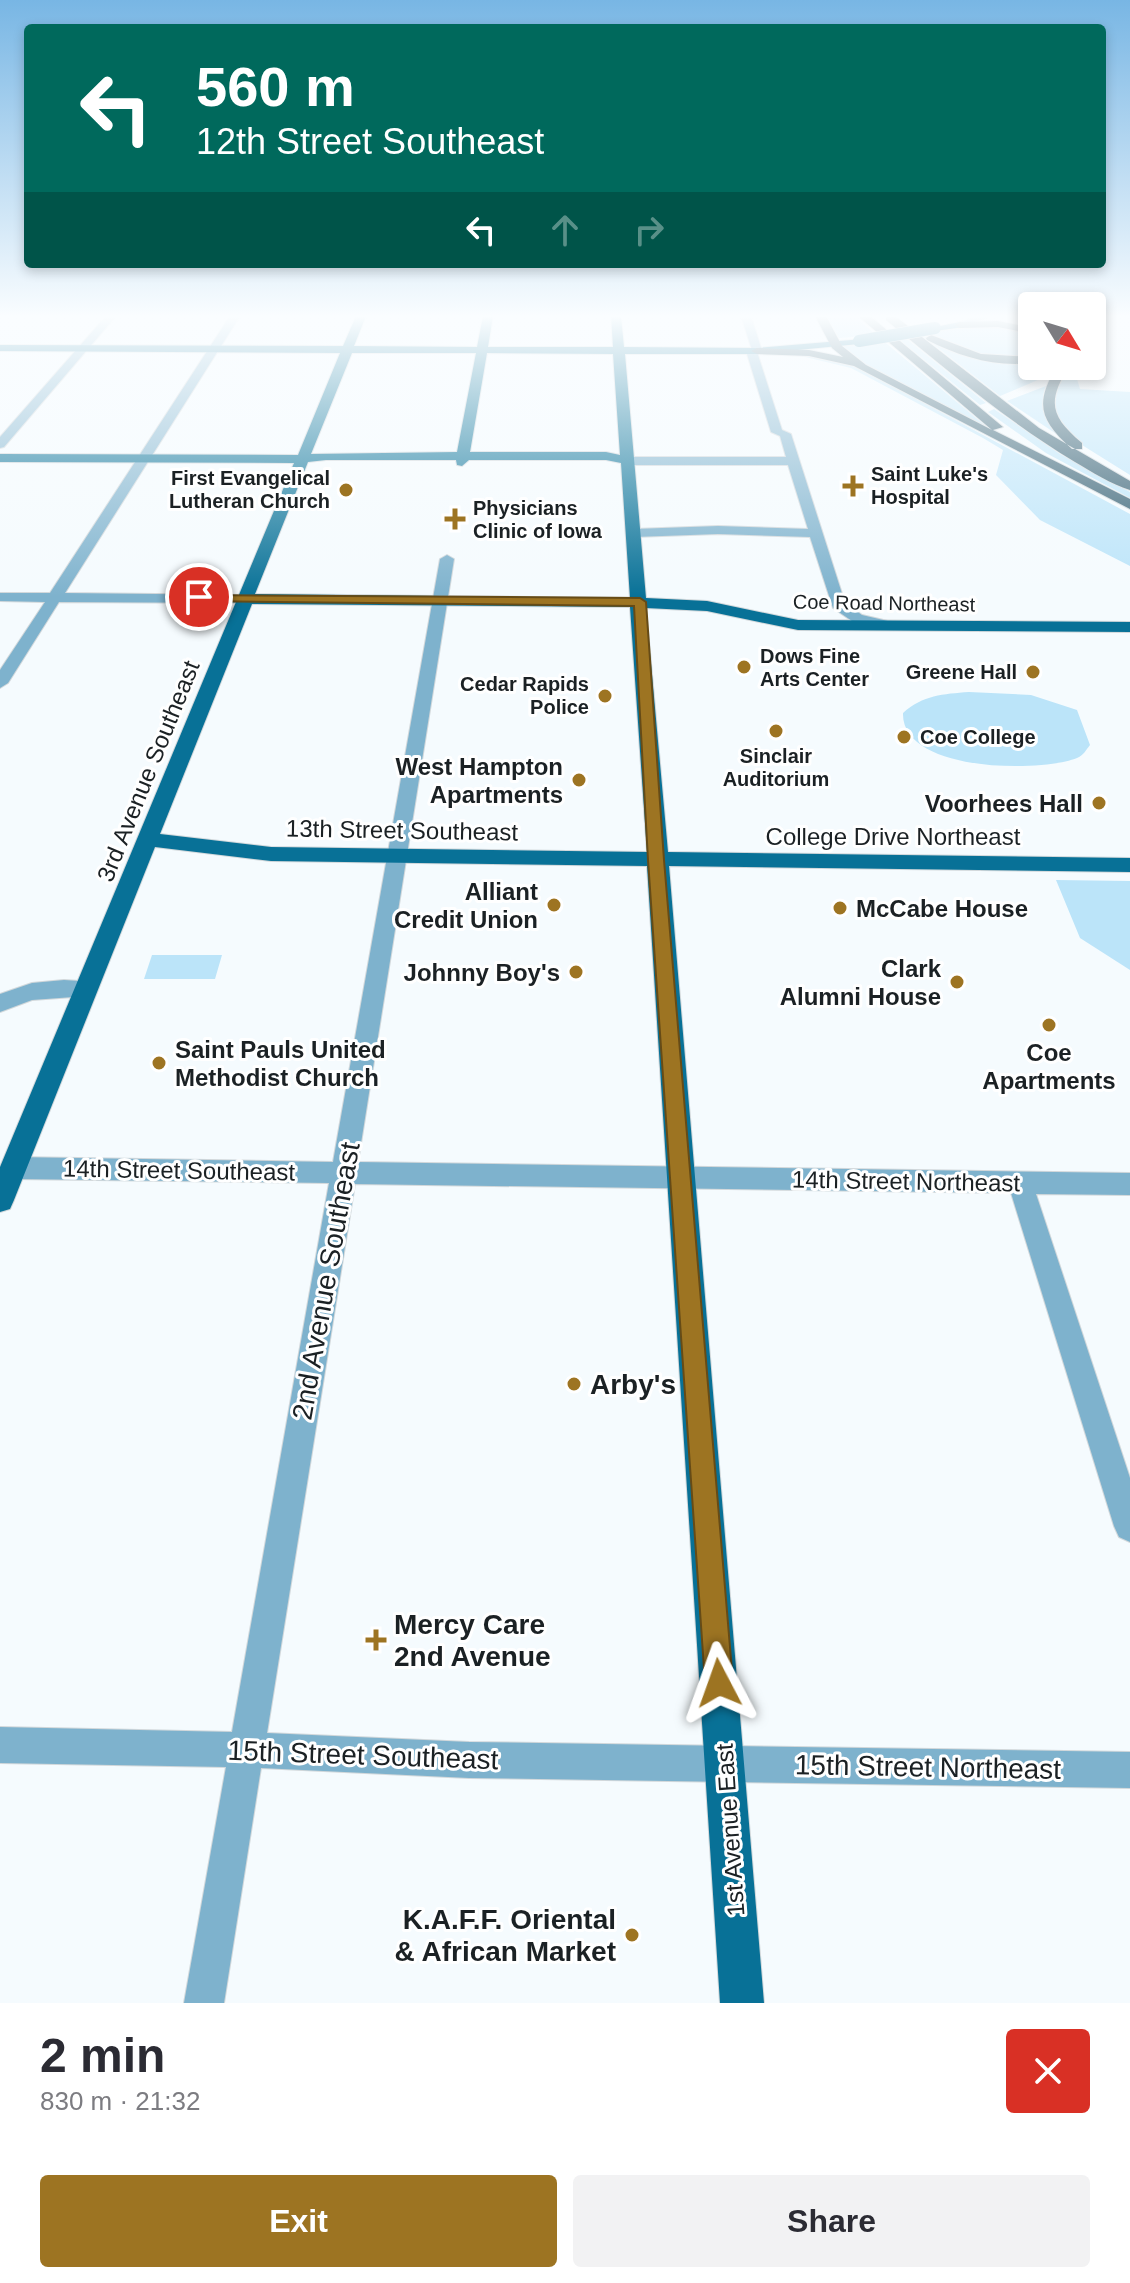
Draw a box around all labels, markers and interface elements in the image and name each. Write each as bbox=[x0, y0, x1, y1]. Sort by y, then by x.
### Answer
text: 560 m bbox=[196, 55, 355, 118]
icon: left bbox=[64, 56, 168, 160]
text: 12th Street Southeast bbox=[196, 121, 544, 162]
icon: left bbox=[459, 208, 503, 252]
icon: ahead bbox=[543, 208, 587, 252]
icon: right bbox=[627, 208, 671, 252]
north arrow bbox=[1018, 292, 1106, 380]
map controls bbox=[1018, 292, 1106, 380]
place label: Saint Luke's Hospital bbox=[871, 463, 988, 508]
place label: First Evangelical Lutheran Church bbox=[169, 467, 330, 512]
marker: Saint Luke's Hospital bbox=[842, 475, 864, 497]
marker: First Evangelical Lutheran Church bbox=[337, 481, 355, 499]
place label: Physicians Clinic of Iowa bbox=[473, 497, 603, 542]
marker: Physicians Clinic of Iowa bbox=[444, 508, 466, 530]
pin bbox=[165, 563, 233, 631]
icon: arrive bbox=[177, 575, 221, 619]
street label: Coe Road Northeast bbox=[793, 590, 976, 616]
place label: Dows Fine Arts Center bbox=[760, 645, 869, 690]
street label: 3rd Avenue Southeast bbox=[91, 656, 205, 885]
marker: Dows Fine Arts Center bbox=[735, 658, 753, 676]
place label: Greene Hall bbox=[906, 661, 1017, 683]
marker: Greene Hall bbox=[1024, 663, 1042, 681]
place label: Cedar Rapids Police bbox=[460, 673, 589, 718]
marker: Cedar Rapids Police bbox=[596, 687, 614, 705]
marker: Sinclair Auditorium bbox=[767, 722, 785, 740]
place label: Coe College bbox=[920, 726, 1036, 748]
marker: Coe College bbox=[895, 728, 913, 746]
place label: Sinclair Auditorium bbox=[723, 745, 829, 790]
place label: West Hampton Apartments bbox=[395, 753, 563, 808]
marker: West Hampton Apartments bbox=[570, 771, 588, 789]
place label: Voorhees Hall bbox=[925, 790, 1083, 817]
marker: Voorhees Hall bbox=[1090, 794, 1108, 812]
street label: 13th Street Southeast bbox=[286, 814, 519, 846]
street label: College Drive Northeast bbox=[766, 823, 1021, 850]
place label: Alliant Credit Union bbox=[394, 878, 538, 933]
place label: McCabe House bbox=[856, 895, 1028, 922]
marker: Alliant Credit Union bbox=[545, 896, 563, 914]
marker: McCabe House bbox=[831, 899, 849, 917]
place label: Clark Alumni House bbox=[780, 955, 942, 1010]
place label: Johnny Boy's bbox=[404, 959, 560, 986]
marker: Johnny Boy's bbox=[567, 963, 585, 981]
marker: Clark Alumni House bbox=[948, 973, 966, 991]
marker: Coe Apartments bbox=[1040, 1016, 1058, 1034]
place label: Saint Pauls United Methodist Church bbox=[175, 1036, 386, 1091]
place label: Coe Apartments bbox=[982, 1039, 1116, 1094]
marker: Saint Pauls United Methodist Church bbox=[150, 1054, 168, 1072]
street label: 2nd Avenue Southeast bbox=[286, 1140, 366, 1422]
street label: 14th Street Southeast bbox=[63, 1154, 296, 1186]
street label: 14th Street Northeast bbox=[792, 1166, 1021, 1196]
place label: Arby's bbox=[590, 1369, 676, 1400]
marker: Arby's bbox=[565, 1375, 583, 1393]
place label: Mercy Care 2nd Avenue bbox=[394, 1609, 551, 1672]
marker: Mercy Care 2nd Avenue bbox=[365, 1629, 387, 1651]
position arrow bbox=[677, 1641, 761, 1725]
street label: 15th Street Southeast bbox=[227, 1735, 499, 1775]
street label: 1st Avenue East bbox=[710, 1742, 750, 1917]
street label: 15th Street Northeast bbox=[795, 1749, 1062, 1785]
place label: K.A.F.F. Oriental & African Market bbox=[395, 1904, 616, 1967]
marker: K.A.F.F. Oriental & African Market bbox=[623, 1926, 641, 1944]
text: 2 min bbox=[40, 2029, 165, 2082]
button: close bbox=[1006, 2029, 1090, 2113]
text: 830 m · 21:32 bbox=[40, 2086, 200, 2116]
button: Exit bbox=[40, 2175, 557, 2267]
button: Share bbox=[573, 2175, 1090, 2267]

